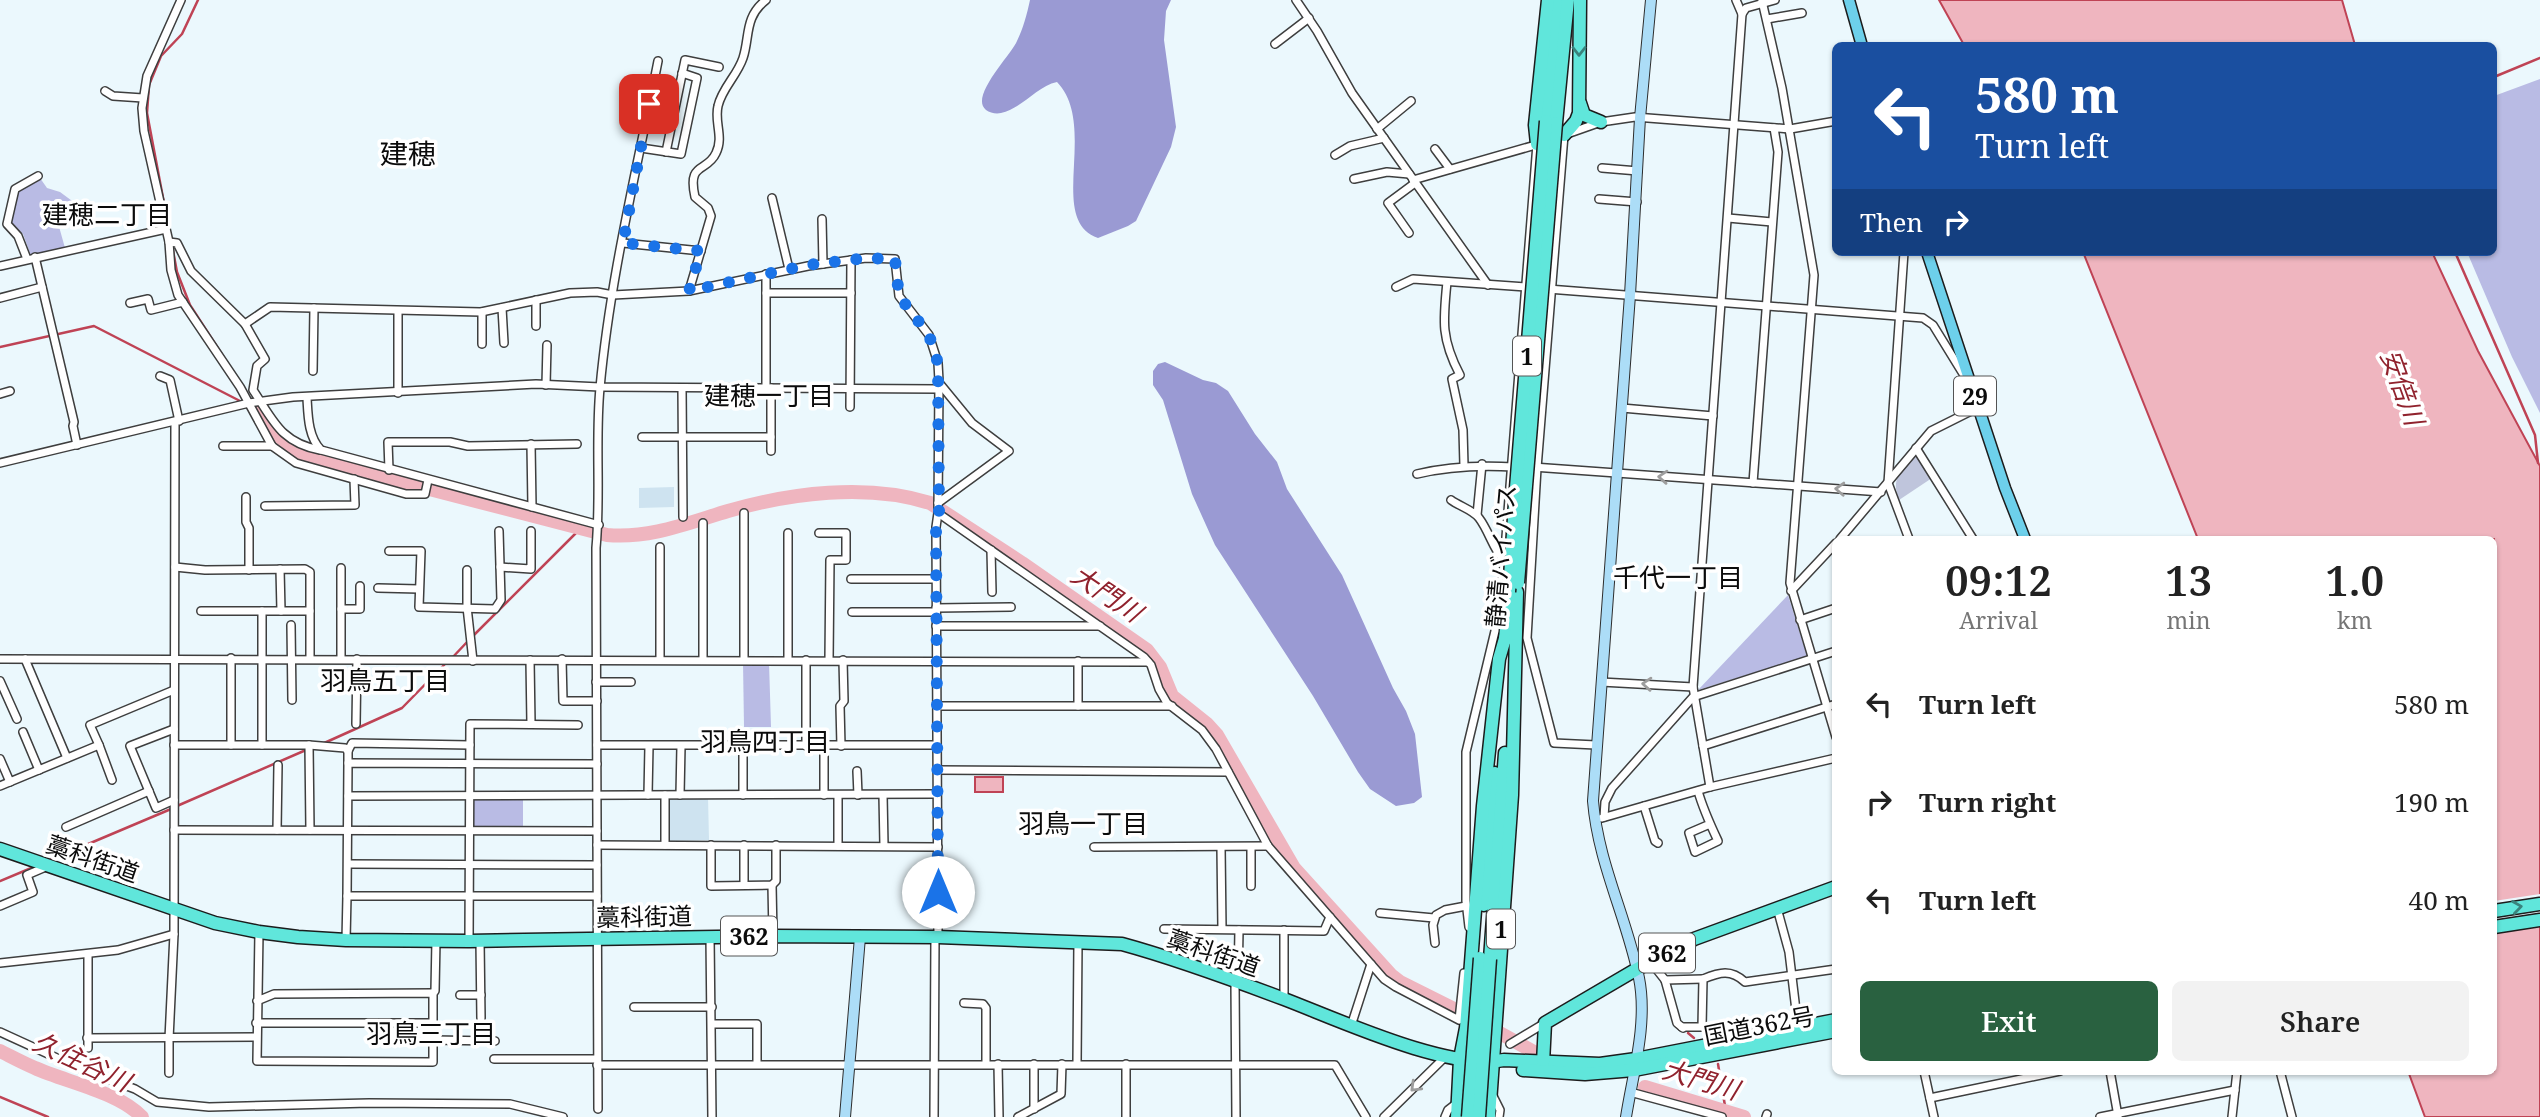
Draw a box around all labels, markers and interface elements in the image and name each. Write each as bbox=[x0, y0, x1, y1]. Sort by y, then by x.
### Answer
one-way arrow bbox=[1571, 47, 1587, 57]
text: 580 m bbox=[1975, 61, 2119, 127]
icon: left bbox=[1860, 70, 1951, 161]
pin bbox=[619, 74, 679, 134]
icon: arrive bbox=[630, 85, 668, 123]
text: Turn left bbox=[1975, 124, 2109, 167]
district label: 建穂 bbox=[380, 134, 436, 172]
district label: 建穂二丁目 bbox=[42, 196, 172, 232]
icon: right bbox=[1937, 203, 1975, 241]
text: Then bbox=[1860, 204, 1923, 240]
road number: 1 bbox=[1513, 336, 1541, 376]
water label: 安倍川 bbox=[2373, 344, 2434, 433]
road number: 29 bbox=[1954, 376, 1996, 416]
district label: 建穂一丁目 bbox=[704, 377, 834, 413]
one-way arrow bbox=[1657, 470, 1668, 485]
one-way arrow bbox=[1834, 482, 1845, 497]
street label: 静清バイパス bbox=[1477, 483, 1523, 629]
text: 09:12 bbox=[1945, 551, 2052, 608]
text: 13 bbox=[2165, 551, 2212, 608]
text: 1.0 bbox=[2325, 551, 2384, 608]
water label: 大門川 bbox=[1065, 556, 1152, 631]
district label: 千代一丁目 bbox=[1613, 559, 1743, 595]
text: Arrival bbox=[1959, 604, 2038, 636]
text: min bbox=[2167, 604, 2211, 636]
text: km bbox=[2337, 604, 2372, 636]
district label: 羽鳥五丁目 bbox=[320, 662, 450, 698]
one-way arrow bbox=[1641, 677, 1652, 692]
icon: left bbox=[1860, 685, 1898, 723]
text: Turn left bbox=[1919, 686, 2036, 722]
text: 580 m bbox=[2394, 686, 2469, 722]
district label: 羽鳥四丁目 bbox=[700, 723, 830, 759]
icon: right bbox=[1860, 783, 1898, 821]
text: Turn right bbox=[1919, 784, 2056, 820]
text: 190 m bbox=[2394, 784, 2469, 820]
district label: 羽鳥一丁目 bbox=[1018, 805, 1148, 841]
street label: 藁科街道 bbox=[42, 827, 144, 889]
position arrow bbox=[901, 855, 975, 929]
icon: left bbox=[1860, 881, 1898, 919]
text: Turn left bbox=[1919, 882, 2036, 918]
text: 40 m bbox=[2409, 882, 2469, 918]
street label: 藁科街道 bbox=[596, 899, 692, 933]
one-way arrow bbox=[2511, 900, 2523, 915]
road number: 1 bbox=[1487, 910, 1515, 948]
road number: 362 bbox=[721, 917, 777, 956]
street label: 藁科街道 bbox=[1163, 921, 1265, 983]
road number: 362 bbox=[1639, 934, 1695, 972]
button: Exit bbox=[1860, 981, 2158, 1061]
button: Share bbox=[2172, 981, 2469, 1061]
street label: 国道362号 bbox=[1701, 998, 1817, 1052]
district label: 羽鳥三丁目 bbox=[366, 1015, 496, 1051]
water label: 久住谷川 bbox=[27, 1023, 139, 1101]
water label: 大門川 bbox=[1658, 1050, 1746, 1108]
one-way arrow bbox=[1410, 1079, 1423, 1092]

